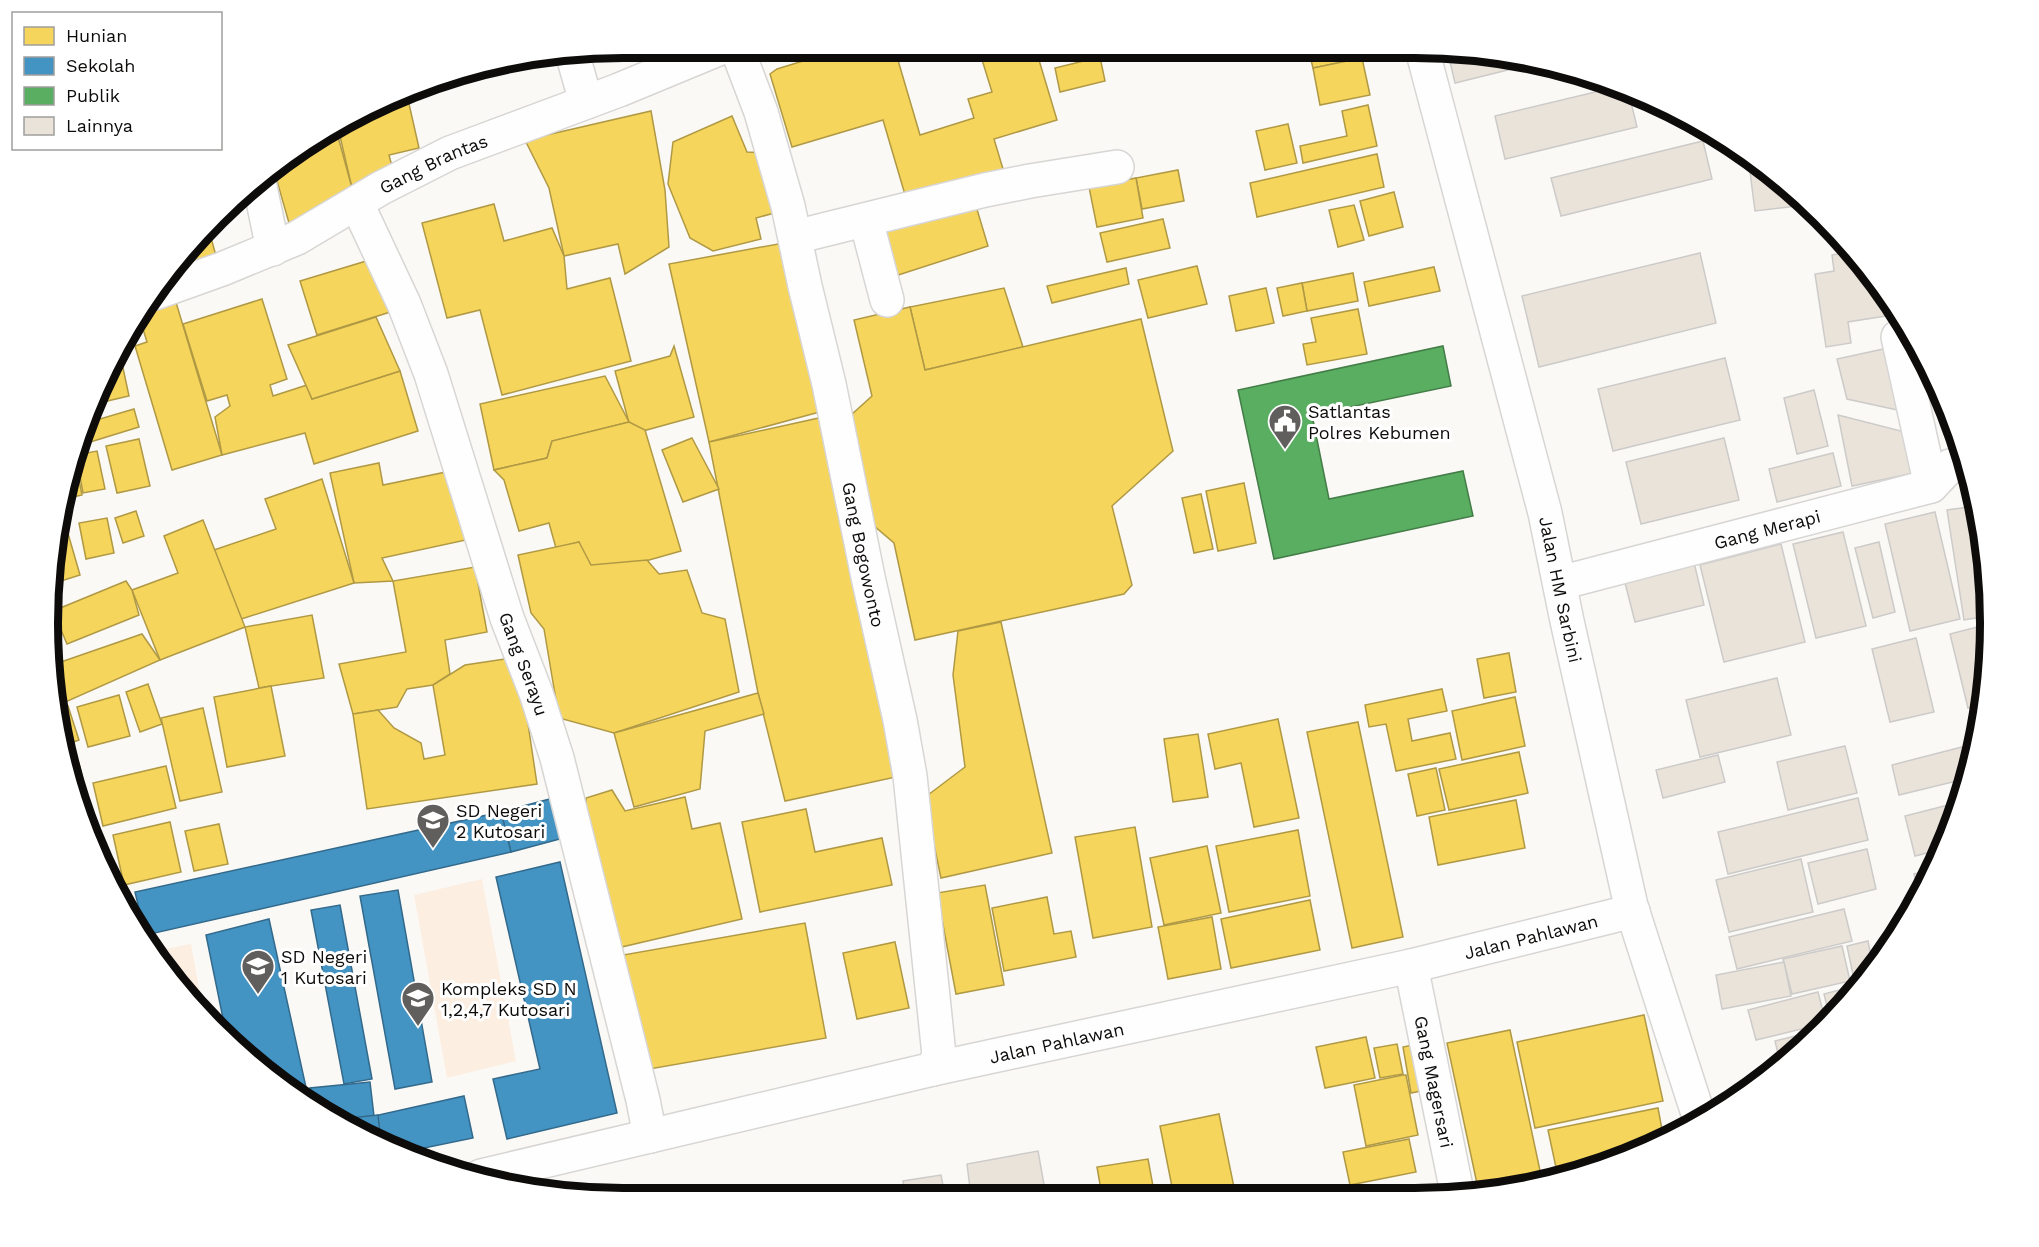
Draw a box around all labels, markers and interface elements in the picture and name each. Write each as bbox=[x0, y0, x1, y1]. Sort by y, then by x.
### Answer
legend bbox=[12, 12, 222, 150]
text: Hunian bbox=[66, 25, 127, 46]
text: Sekolah bbox=[66, 55, 135, 76]
text: Publik bbox=[66, 85, 120, 106]
text: Lainnya bbox=[66, 115, 133, 136]
street label: Gang Brantas bbox=[376, 129, 490, 198]
place label: Satlantas Polres Kebumen bbox=[1308, 401, 1451, 443]
public building icon: Satlantas Polres Kebumen bbox=[1267, 403, 1303, 450]
street label: Gang Bogowonto bbox=[839, 480, 889, 629]
street label: Gang Merapi bbox=[1712, 505, 1822, 553]
street label: Jalan HM Sarbini bbox=[1535, 515, 1587, 665]
street label: Gang Serayu bbox=[495, 609, 553, 718]
place label: SD Negeri 2 Kutosari bbox=[456, 800, 545, 842]
school or university icon: SD Negeri 2 Kutosari bbox=[415, 802, 451, 849]
street label: Jalan Pahlawan bbox=[1462, 910, 1600, 963]
place label: SD Negeri 1 Kutosari bbox=[281, 946, 367, 988]
school or university icon: SD Negeri 1 Kutosari bbox=[240, 948, 276, 995]
place label: Kompleks SD N 1,2,4,7 Kutosari bbox=[441, 978, 577, 1020]
school or university icon: Kompleks SD N 1,2,4,7 Kutosari bbox=[400, 980, 436, 1027]
street label: Gang Magersari bbox=[1411, 1014, 1458, 1150]
street label: Jalan Pahlawan bbox=[987, 1018, 1126, 1067]

